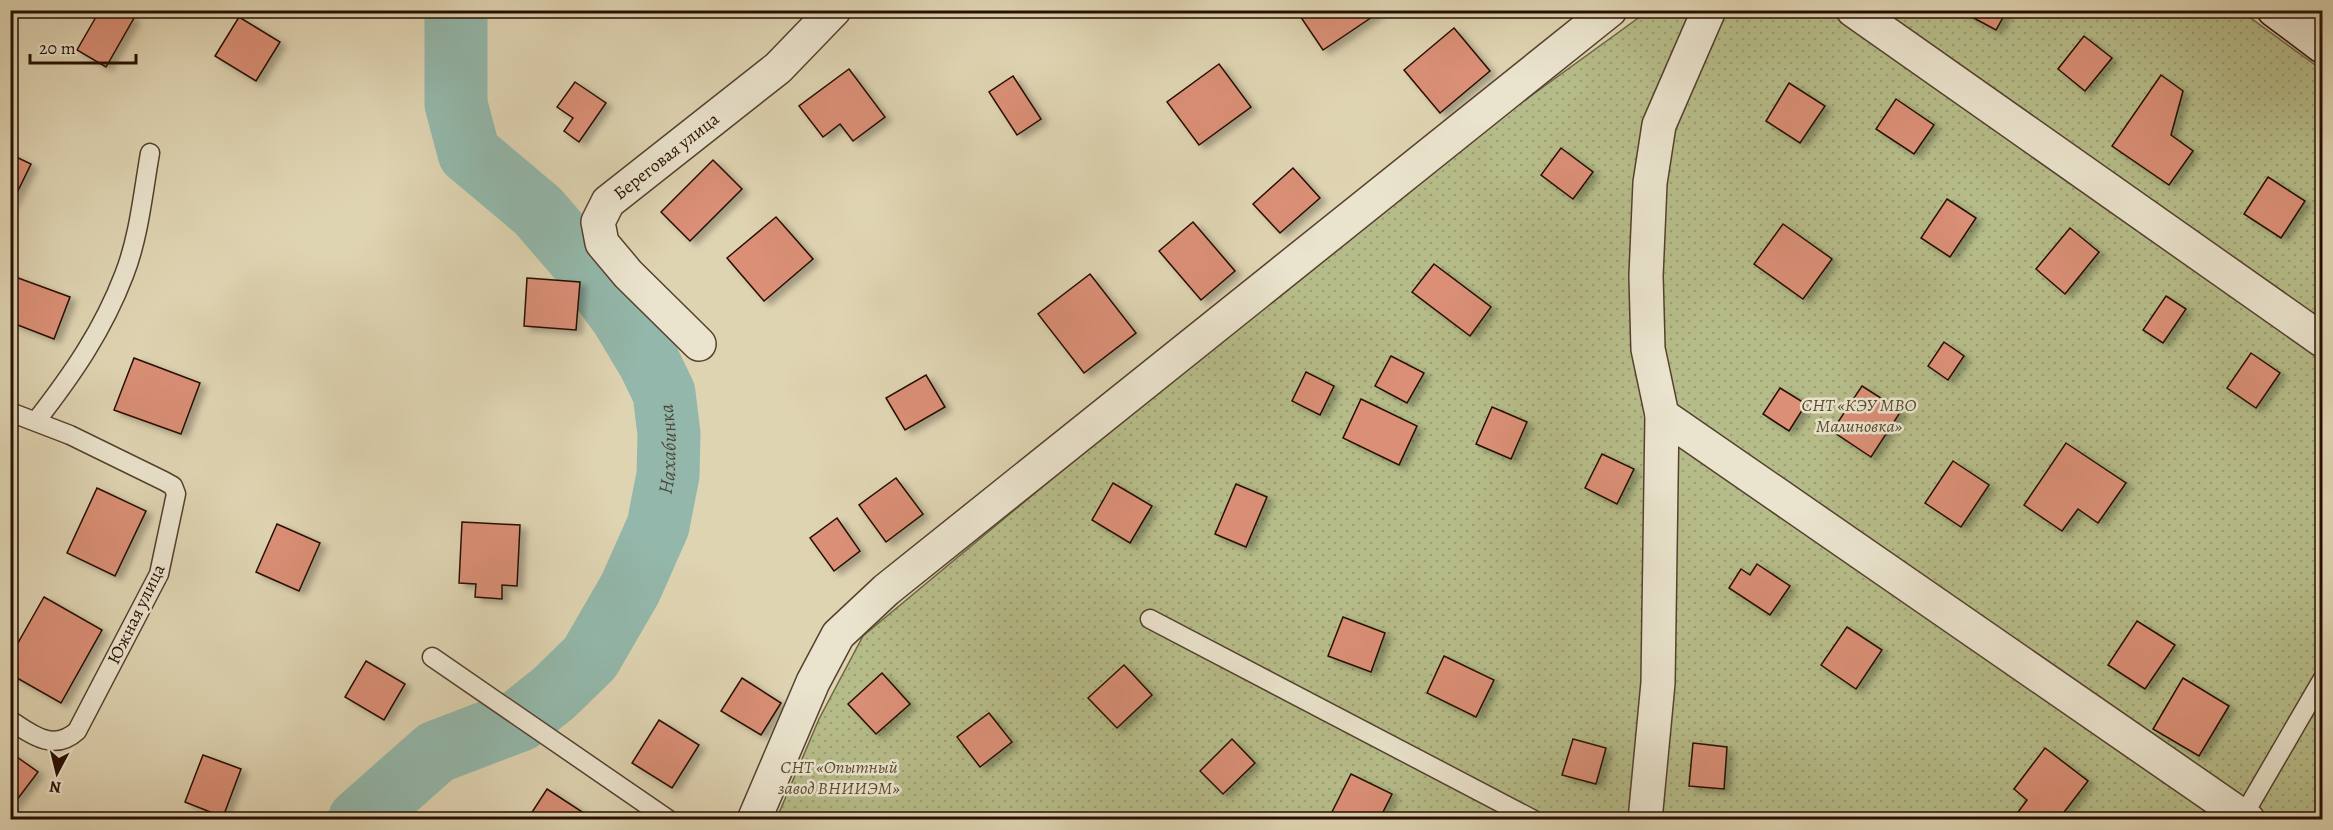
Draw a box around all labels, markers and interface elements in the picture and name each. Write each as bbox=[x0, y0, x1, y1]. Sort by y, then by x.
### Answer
scale bar bbox=[30, 27, 136, 65]
text: 20 m bbox=[39, 36, 76, 60]
street label: Береговая улица bbox=[608, 107, 725, 205]
park label: СНТ «КЭУ МВО Малиновка» bbox=[1801, 393, 1917, 438]
water label: Нахабинка bbox=[652, 402, 683, 496]
street label: Южная улица bbox=[101, 559, 171, 668]
north arrow bbox=[27, 743, 87, 803]
park label: СНТ «Опытный завод ВНИИЭМ» bbox=[778, 755, 900, 800]
text: N bbox=[48, 775, 62, 799]

